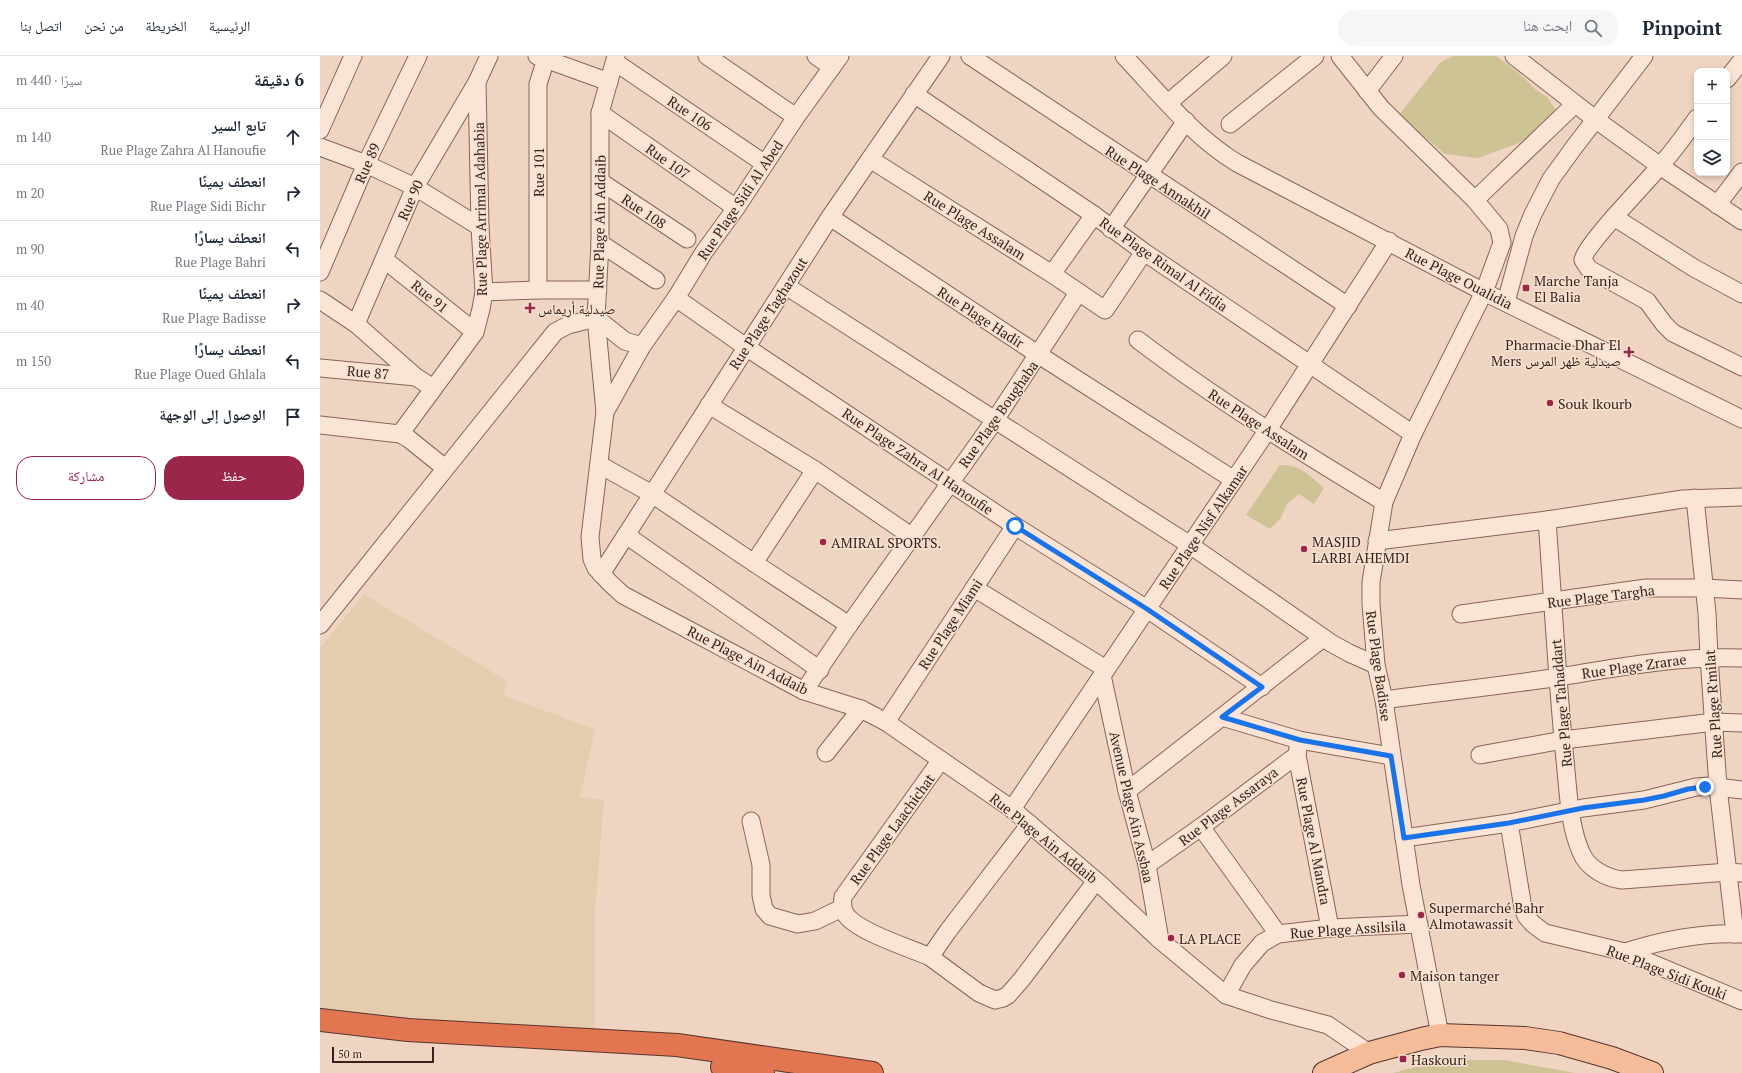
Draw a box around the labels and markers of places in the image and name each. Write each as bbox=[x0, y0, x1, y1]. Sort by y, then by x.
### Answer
place label: Marche Tanja El Balia bbox=[1534, 271, 1619, 306]
marker: Marche Tanja El Balia bbox=[1521, 283, 1531, 293]
place label: صيدلية أريماس bbox=[538, 299, 615, 318]
marker: صيدلية أريماس bbox=[525, 303, 535, 313]
place label: Pharmacie Dhar El Mers صيدلية ظهر المرس bbox=[1491, 335, 1621, 370]
marker: Pharmacie Dhar El Mers صيدلية ظهر المرس bbox=[1624, 347, 1634, 357]
place label: Souk lkourb bbox=[1558, 394, 1632, 413]
marker: Souk lkourb bbox=[1545, 398, 1555, 408]
place label: MASJID LARBI AHEMDI bbox=[1312, 532, 1410, 567]
place label: AMIRAL SPORTS. bbox=[831, 533, 942, 552]
marker: AMIRAL SPORTS. bbox=[818, 537, 828, 547]
marker: MASJID LARBI AHEMDI bbox=[1299, 544, 1309, 554]
place label: Supermarché Bahr Almotawassit bbox=[1429, 898, 1544, 933]
marker: Supermarché Bahr Almotawassit bbox=[1416, 910, 1426, 920]
place label: LA PLACE bbox=[1179, 929, 1241, 948]
marker: LA PLACE bbox=[1166, 933, 1176, 943]
place label: Maison tanger bbox=[1410, 966, 1500, 985]
marker: Maison tanger bbox=[1397, 970, 1407, 980]
place label: Haskouri bbox=[1411, 1050, 1467, 1069]
marker: Haskouri bbox=[1398, 1054, 1408, 1064]

